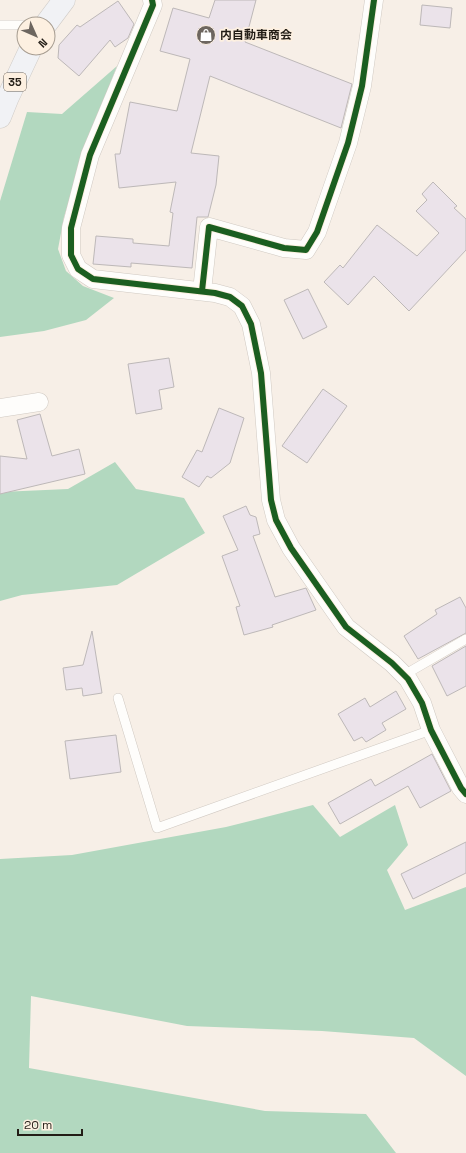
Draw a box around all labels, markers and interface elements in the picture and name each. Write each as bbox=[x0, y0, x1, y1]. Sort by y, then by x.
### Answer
north arrow bbox=[16, 16, 56, 56]
shop icon: 内自動車商会 bbox=[195, 24, 217, 46]
place label: 内自動車商会 bbox=[220, 27, 292, 43]
text: N bbox=[36, 36, 51, 51]
road number: 35 bbox=[4, 73, 26, 91]
scale bar bbox=[18, 1111, 82, 1137]
text: 20 m bbox=[24, 1117, 52, 1133]

